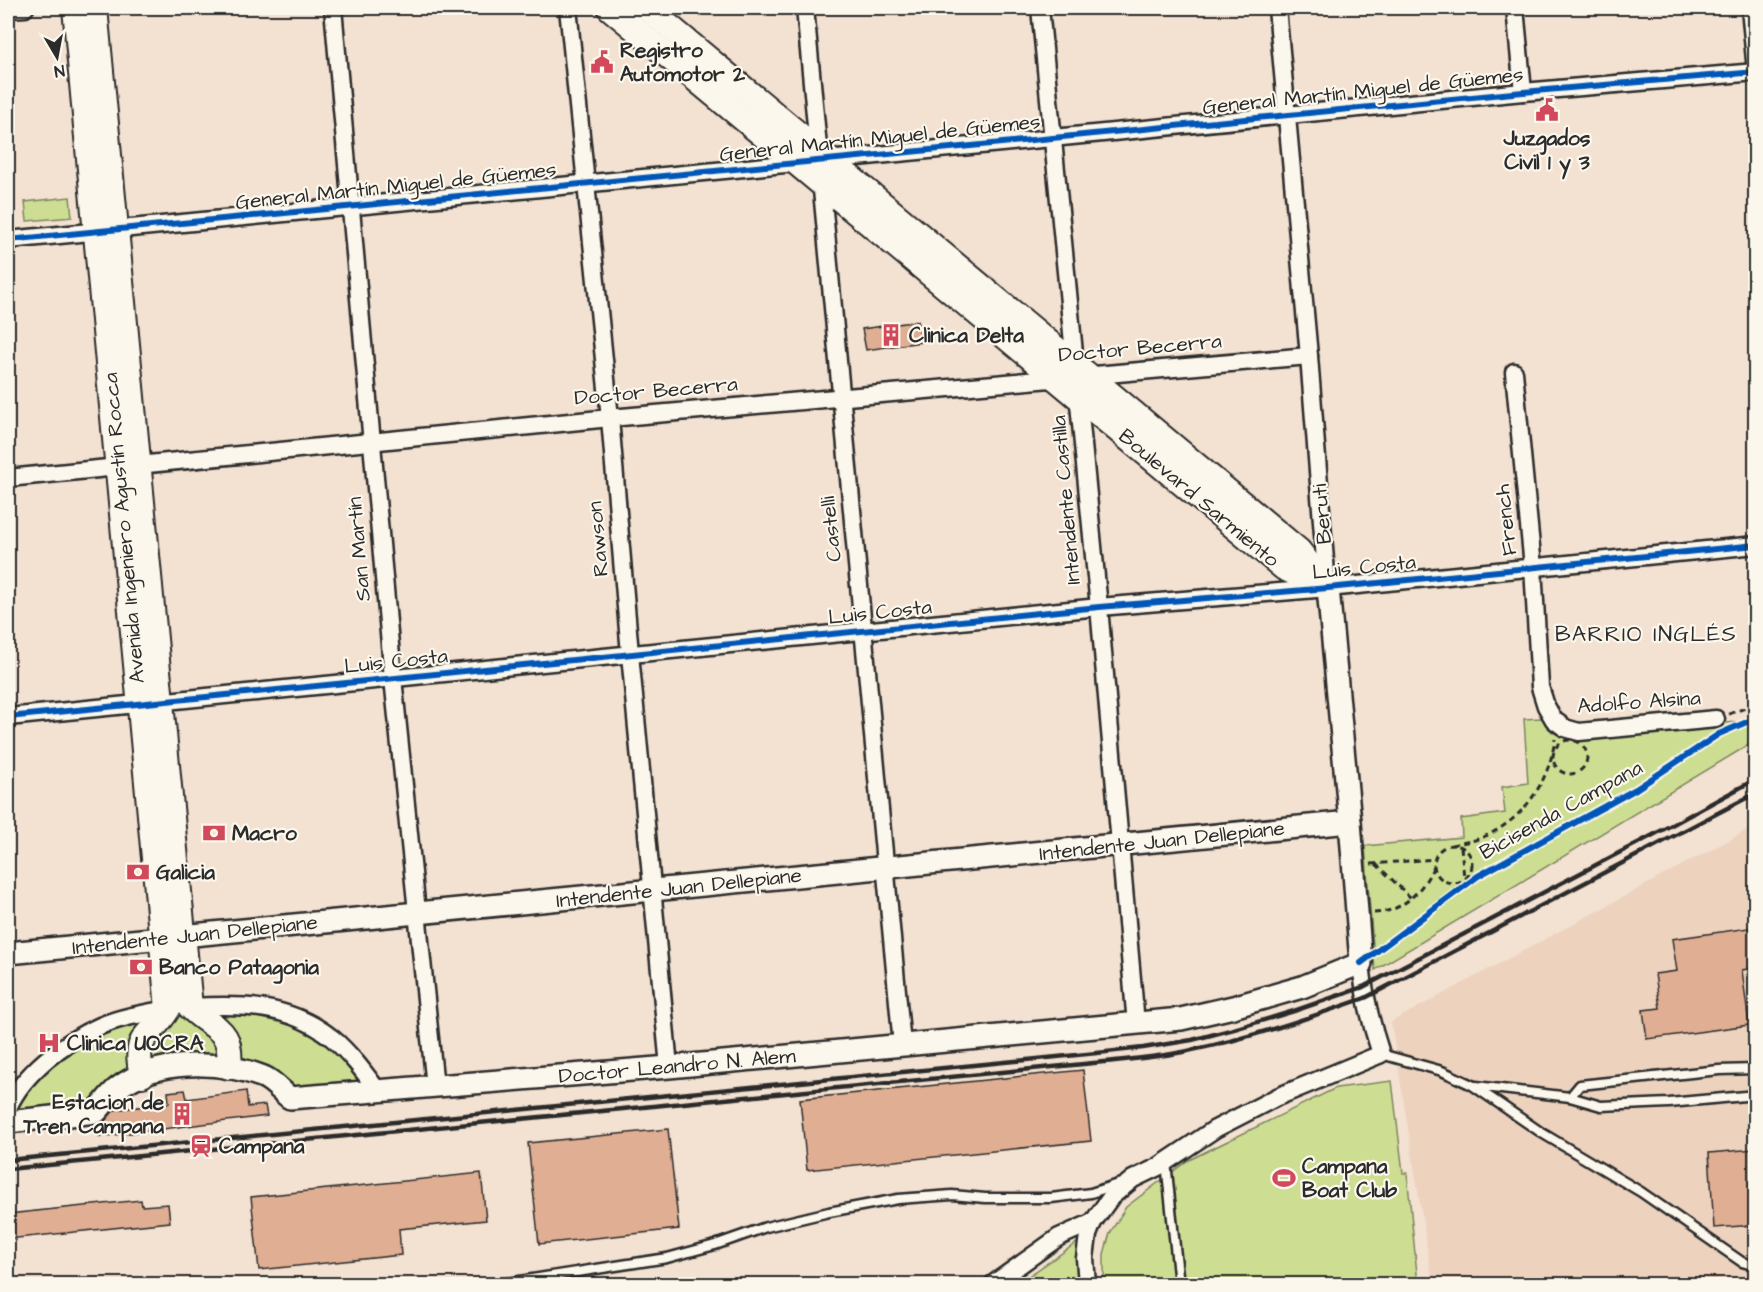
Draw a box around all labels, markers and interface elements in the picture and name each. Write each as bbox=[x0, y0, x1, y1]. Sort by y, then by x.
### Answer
north arrow bbox=[27, 27, 87, 87]
place label: Registro Automotor 2 bbox=[620, 36, 746, 89]
public building icon: Registro Automotor 2 bbox=[589, 49, 615, 75]
text: N bbox=[53, 59, 66, 82]
street label: General Martín Miguel de Güemes bbox=[1201, 60, 1525, 124]
public building icon: Juzgados Civil 1 y 3 bbox=[1534, 97, 1560, 123]
street label: General Martín Miguel de Güemes bbox=[718, 107, 1042, 171]
place label: Juzgados Civil 1 y 3 bbox=[1503, 124, 1591, 180]
street label: General Martín Miguel de Güemes bbox=[234, 155, 558, 219]
place label: Clinica Delta bbox=[909, 321, 1024, 350]
building icon: Clinica Delta bbox=[878, 322, 904, 348]
street label: Doctor Becerra bbox=[1057, 326, 1223, 370]
street label: Doctor Becerra bbox=[573, 369, 739, 413]
street label: Avenida Ingeniero Agustín Rocca bbox=[96, 371, 154, 685]
street label: Intendente Castilla bbox=[1044, 414, 1088, 586]
street label: Boulevard Sarmiento bbox=[1112, 422, 1286, 574]
street label: French bbox=[1488, 482, 1524, 557]
street label: Beruti bbox=[1305, 483, 1339, 545]
street label: San Martín bbox=[340, 495, 378, 603]
street label: Castelli bbox=[813, 495, 849, 563]
street label: Rawson bbox=[580, 500, 616, 578]
street label: Luis Costa bbox=[1311, 547, 1417, 587]
street label: Luis Costa bbox=[827, 592, 933, 632]
district label: BARRIO INGLÉS bbox=[1555, 619, 1737, 650]
street label: Luis Costa bbox=[343, 641, 449, 681]
street label: Adolfo Alsina bbox=[1576, 683, 1702, 721]
street label: Bicisenda Campana bbox=[1474, 753, 1649, 868]
street label: Intendente Juan Dellepiane bbox=[1038, 814, 1286, 869]
place label: Macro bbox=[232, 819, 297, 848]
bank icon: Macro bbox=[201, 820, 227, 846]
place label: Galicia bbox=[156, 858, 215, 887]
bank icon: Galicia bbox=[125, 859, 151, 885]
street label: Intendente Juan Dellepiane bbox=[555, 861, 803, 916]
street label: Intendente Juan Dellepiane bbox=[71, 908, 319, 963]
place label: Banco Patagonia bbox=[159, 953, 319, 984]
bank icon: Banco Patagonia bbox=[128, 954, 154, 980]
place label: Clinica UOCRA bbox=[67, 1029, 204, 1058]
hospital icon: Clinica UOCRA bbox=[36, 1030, 62, 1056]
street label: Doctor Leandro N. Alem bbox=[557, 1041, 797, 1091]
place label: Estacion de Tren Campana bbox=[23, 1088, 165, 1142]
building icon: Estacion de Tren Campana bbox=[169, 1101, 195, 1127]
place label: Campana bbox=[219, 1132, 305, 1162]
station icon: Campana bbox=[188, 1133, 214, 1159]
place label: Campana Boat Club bbox=[1302, 1152, 1397, 1205]
sports icon: Campana Boat Club bbox=[1271, 1165, 1297, 1191]

